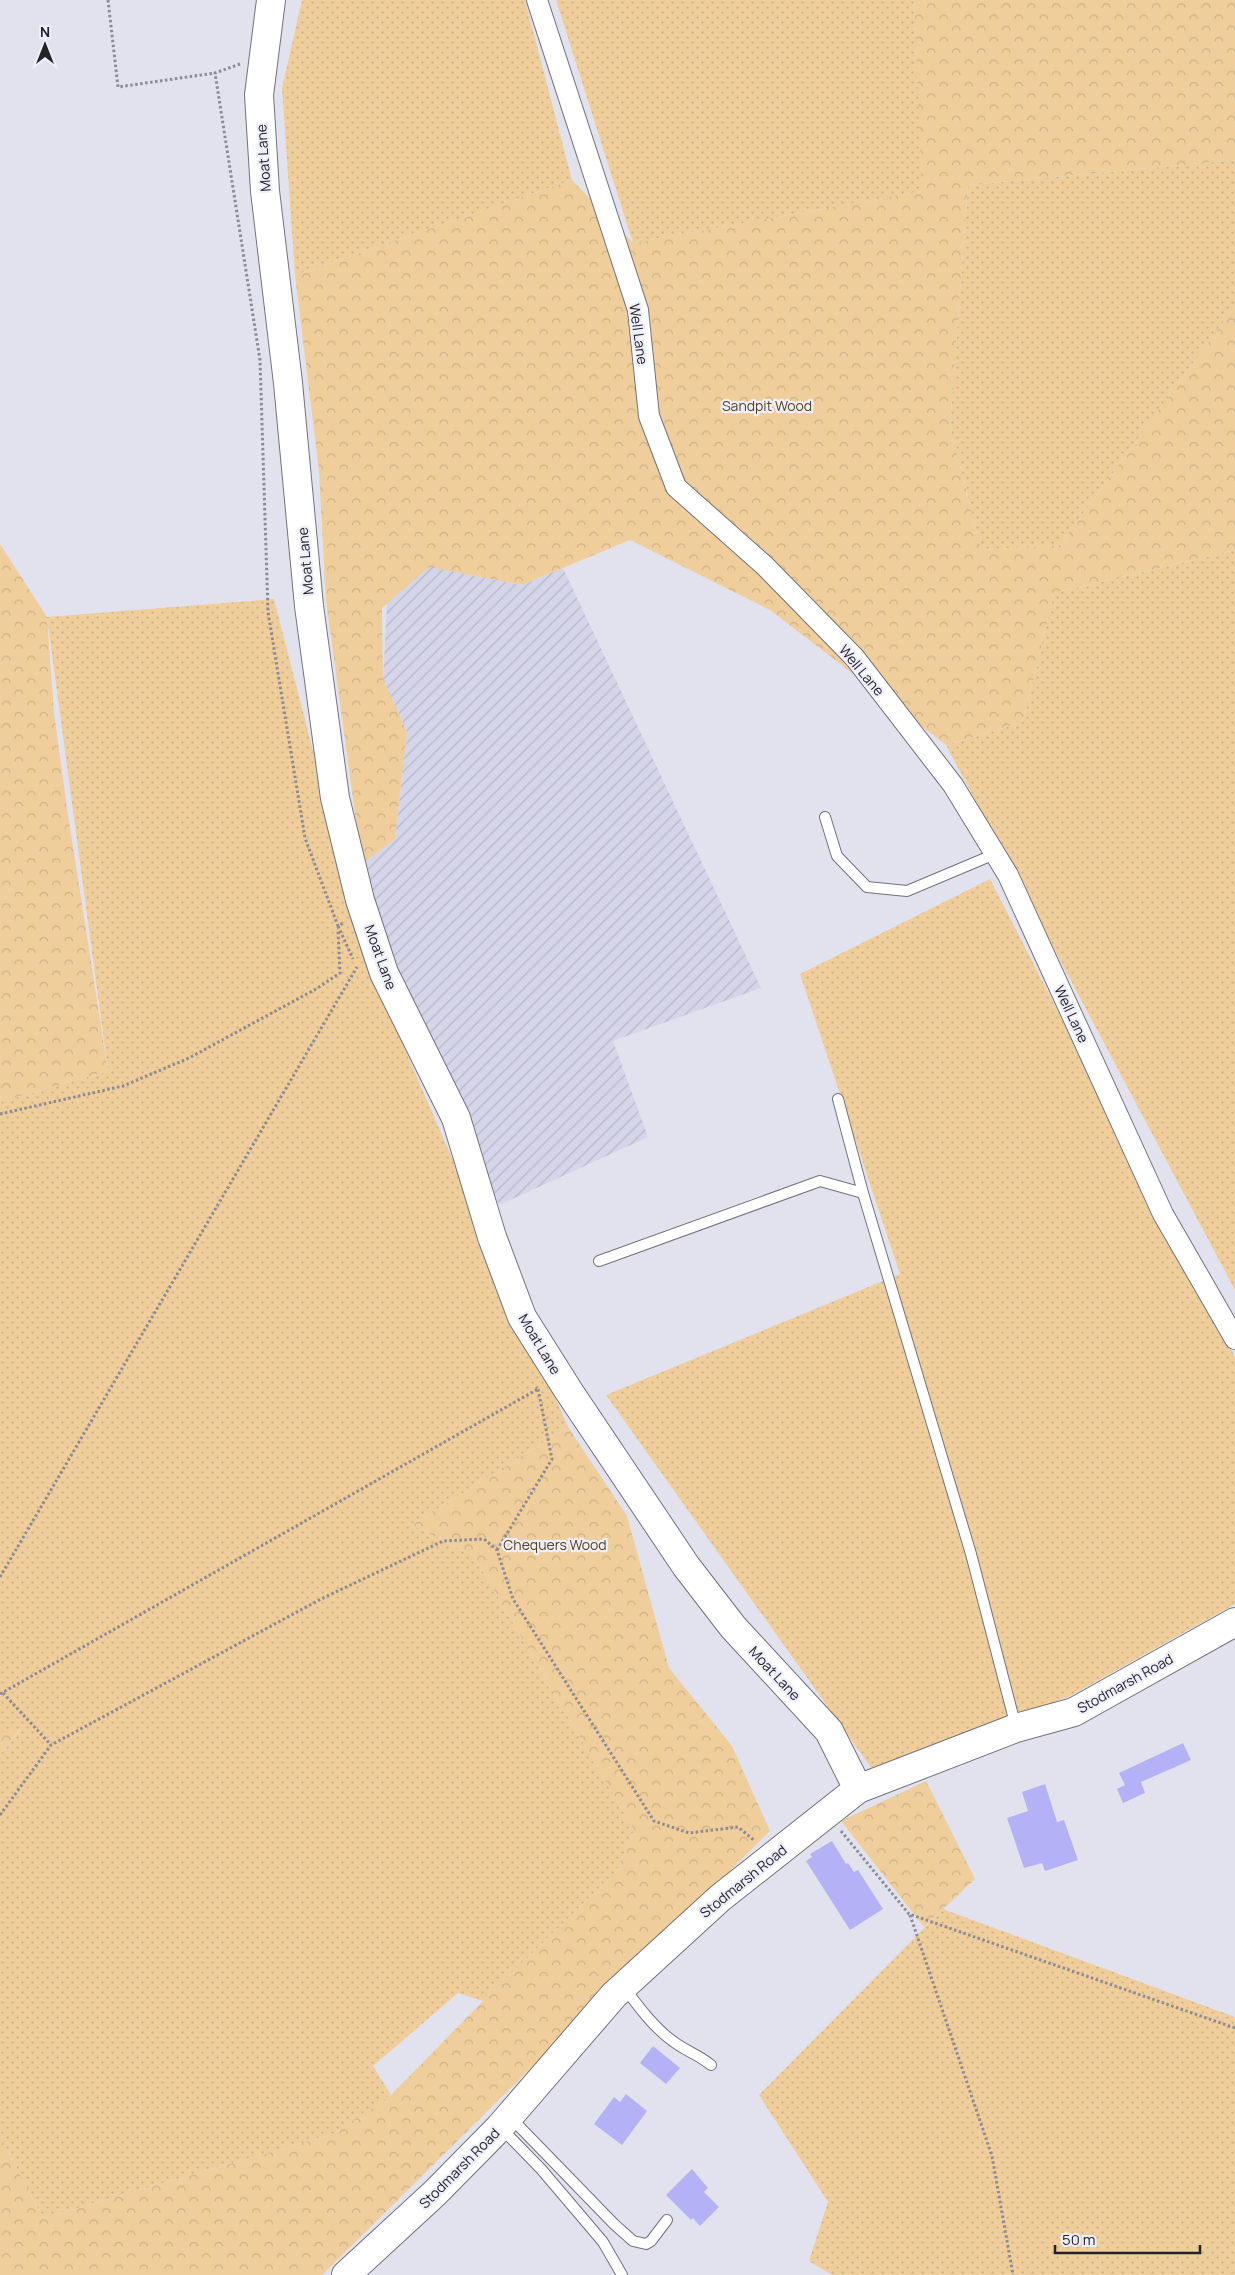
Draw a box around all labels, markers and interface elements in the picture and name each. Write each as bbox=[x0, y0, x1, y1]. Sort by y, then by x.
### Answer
north arrow bbox=[20, 20, 70, 70]
text: N bbox=[40, 22, 50, 41]
street label: Moat Lane bbox=[251, 124, 275, 192]
street label: Well Lane bbox=[625, 302, 653, 366]
park label: Sandpit Wood bbox=[722, 396, 812, 415]
street label: Moat Lane bbox=[293, 526, 317, 596]
street label: Well Lane bbox=[835, 640, 889, 700]
street label: Moat Lane bbox=[361, 922, 401, 992]
street label: Well Lane bbox=[1050, 982, 1094, 1046]
street label: Moat Lane bbox=[514, 1310, 566, 1378]
park label: Chequers Wood bbox=[503, 1535, 607, 1554]
street label: Moat Lane bbox=[745, 1642, 805, 1704]
street label: Stodmarsh Road bbox=[1074, 1649, 1176, 1717]
street label: Stodmarsh Road bbox=[696, 1840, 790, 1922]
street label: Stodmarsh Road bbox=[415, 2124, 503, 2212]
scale bar bbox=[1055, 2222, 1200, 2254]
text: 50 m bbox=[1062, 2229, 1096, 2250]

